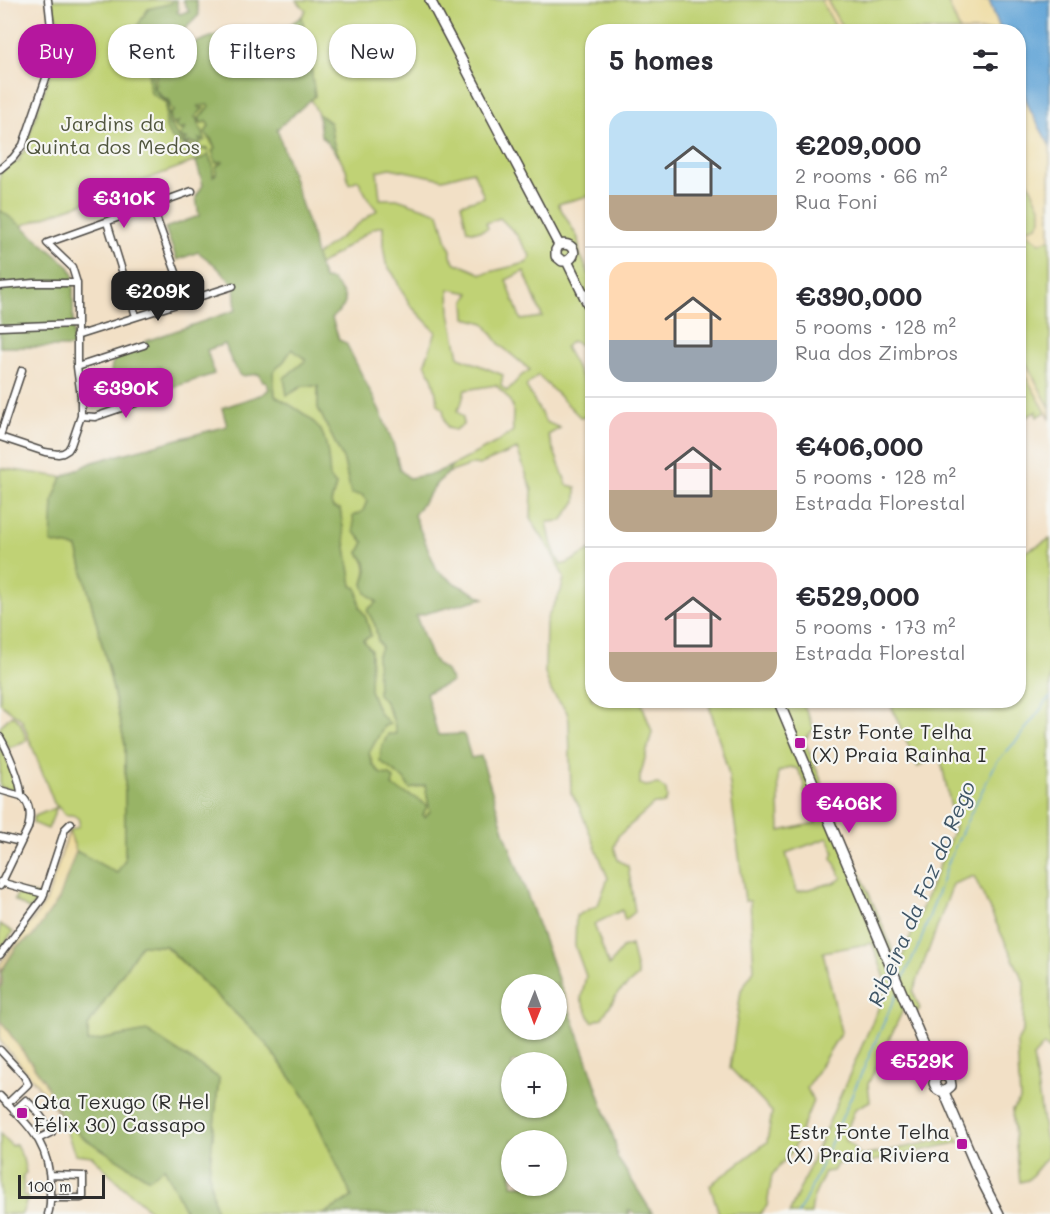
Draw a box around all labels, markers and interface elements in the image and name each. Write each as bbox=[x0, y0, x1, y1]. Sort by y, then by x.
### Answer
chip: Buy bbox=[18, 24, 96, 78]
chip: Rent bbox=[108, 24, 197, 78]
chip: Filters bbox=[209, 24, 317, 78]
chip: New bbox=[329, 24, 416, 78]
text: 5 homes bbox=[609, 43, 714, 77]
icon: filters bbox=[969, 44, 1002, 77]
park label: Jardins da Quinta dos Medos bbox=[26, 110, 200, 159]
text: €209,000 bbox=[795, 128, 921, 162]
icon: home bbox=[657, 135, 729, 207]
text: 2 rooms · 66 m² bbox=[795, 162, 948, 188]
pin: €310K bbox=[82, 178, 166, 229]
text: €310K bbox=[92, 184, 156, 210]
text: Rua Foni bbox=[795, 188, 878, 214]
pin: €209K bbox=[116, 271, 200, 322]
text: €209K bbox=[125, 277, 191, 303]
text: €390,000 bbox=[795, 279, 922, 313]
icon: home bbox=[657, 286, 729, 358]
text: 5 rooms · 128 m² bbox=[795, 313, 956, 339]
text: Rua dos Zimbros bbox=[795, 339, 958, 365]
pin: €390K bbox=[84, 368, 168, 419]
text: €390K bbox=[93, 374, 159, 400]
text: €406,000 bbox=[795, 429, 923, 463]
icon: home bbox=[657, 436, 729, 508]
text: 5 rooms · 128 m² bbox=[795, 463, 956, 489]
text: Estrada Florestal bbox=[795, 489, 966, 515]
text: €529,000 bbox=[795, 579, 920, 613]
icon: home bbox=[657, 586, 729, 658]
text: 5 rooms · 173 m² bbox=[795, 613, 956, 639]
text: Estrada Florestal bbox=[795, 639, 966, 665]
place label: Estr Fonte Telha (X) Praia Rainha I bbox=[812, 718, 987, 767]
marker: Estr Fonte Telha (X) Praia Rainha I bbox=[793, 736, 807, 750]
water label: Ribeira da Foz do Rego bbox=[861, 777, 980, 1010]
pin: €406K bbox=[807, 783, 891, 834]
text: €406K bbox=[815, 789, 883, 815]
north arrow bbox=[501, 974, 567, 1040]
map controls bbox=[501, 974, 567, 1196]
pin: €529K bbox=[880, 1041, 964, 1092]
text: €529K bbox=[890, 1047, 954, 1073]
button: + bbox=[501, 1052, 567, 1118]
place label: Qta Texugo (R Hel Félix 30) Cassapo bbox=[34, 1088, 209, 1137]
marker: Qta Texugo (R Hel Félix 30) Cassapo bbox=[15, 1106, 29, 1120]
place label: Estr Fonte Telha (X) Praia Riviera bbox=[787, 1118, 950, 1167]
button: − bbox=[501, 1130, 567, 1196]
marker: Estr Fonte Telha (X) Praia Riviera bbox=[955, 1137, 969, 1151]
scale bar bbox=[18, 1172, 105, 1200]
text: 100 m bbox=[27, 1175, 72, 1196]

